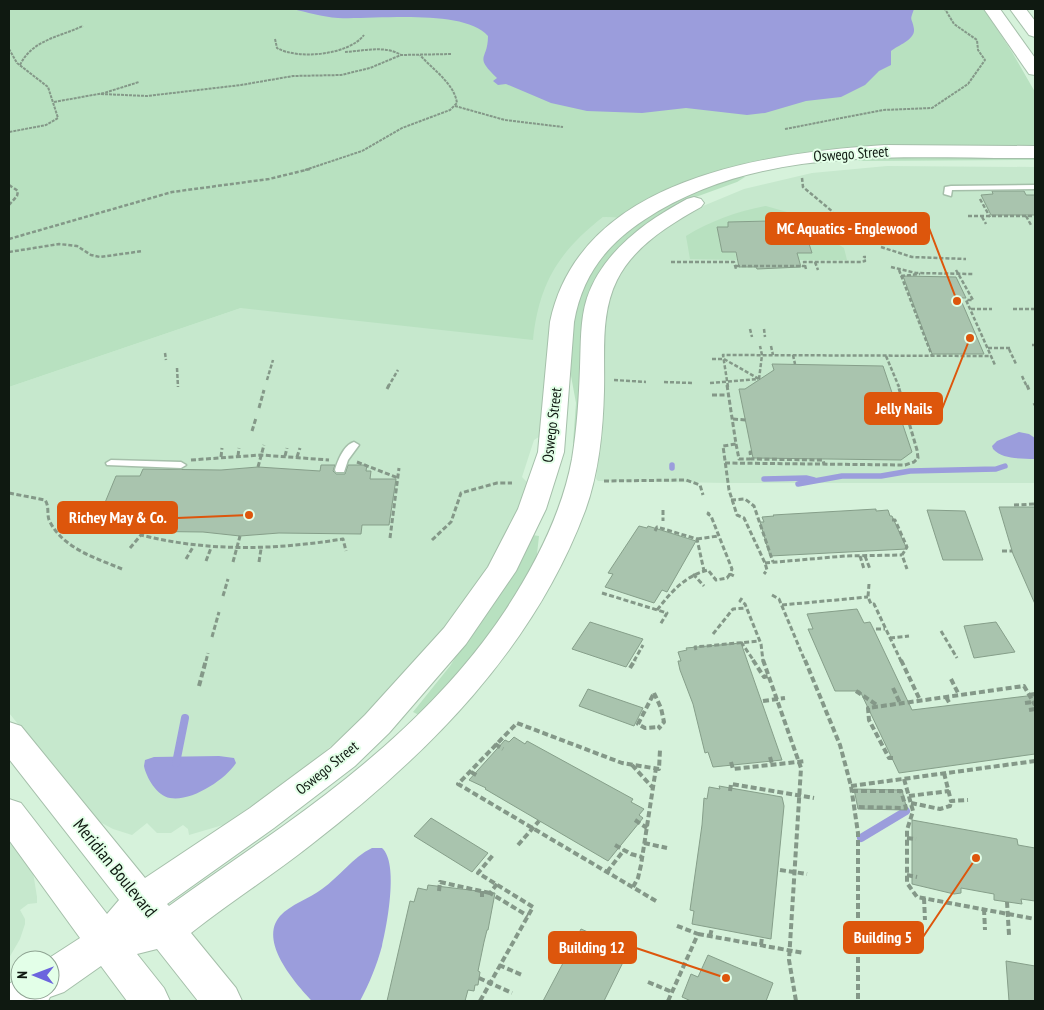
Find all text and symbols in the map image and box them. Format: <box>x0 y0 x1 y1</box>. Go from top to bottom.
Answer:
street label: Oswego Street <box>813 141 889 166</box>
callout: MC Aquatics - Englewood <box>766 213 929 244</box>
text: MC Aquatics - Englewood <box>777 218 917 238</box>
street label: Oswego Street <box>537 386 566 463</box>
callout: Jelly Nails <box>865 393 942 424</box>
text: Jelly Nails <box>875 398 933 418</box>
callout: Richey May & Co. <box>58 502 177 533</box>
text: Richey May & Co. <box>69 507 167 527</box>
street label: Oswego Street <box>291 737 362 799</box>
street label: Meridian Boulevard <box>68 814 162 922</box>
callout: Building 5 <box>844 922 923 953</box>
text: Building 5 <box>854 927 912 947</box>
callout: Building 12 <box>549 932 636 963</box>
text: Building 12 <box>559 937 625 957</box>
north arrow <box>10 950 60 1000</box>
text: N <box>13 971 31 979</box>

